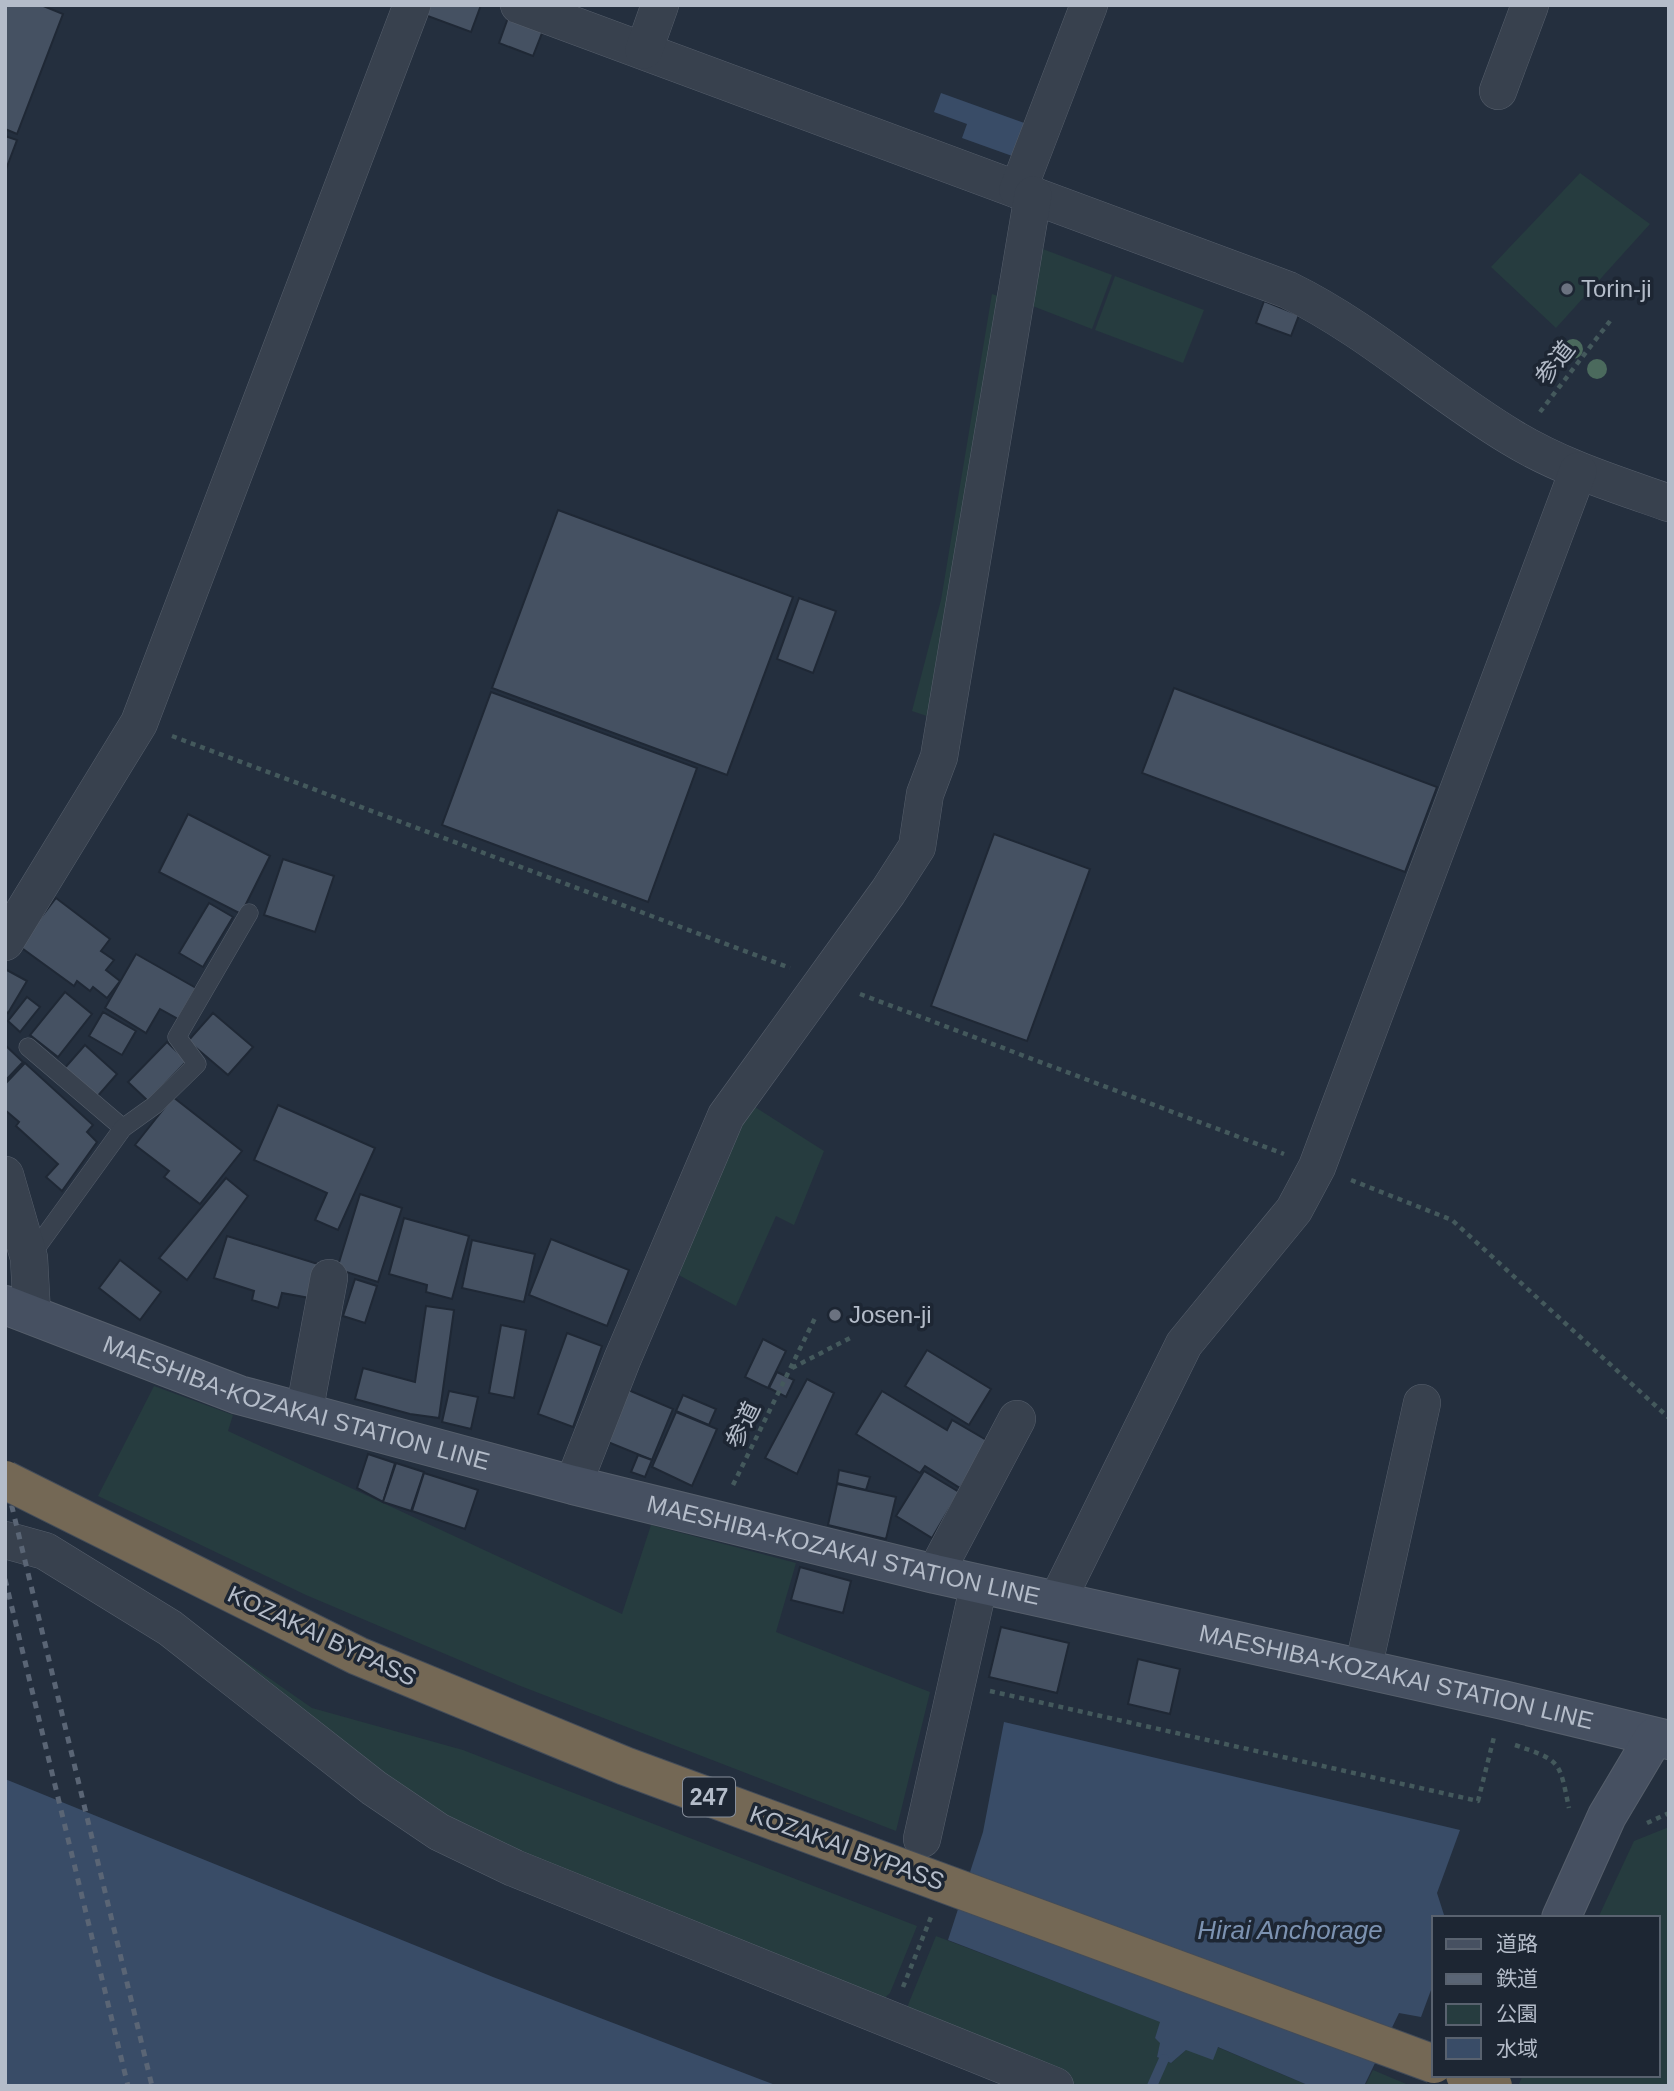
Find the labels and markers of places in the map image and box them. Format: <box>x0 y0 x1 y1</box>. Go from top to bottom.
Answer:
place label: Torin-ji <box>1581 275 1652 302</box>
marker: Torin-ji <box>1559 281 1575 297</box>
place label: Josen-ji <box>849 1301 932 1328</box>
marker: Josen-ji <box>827 1307 843 1323</box>

